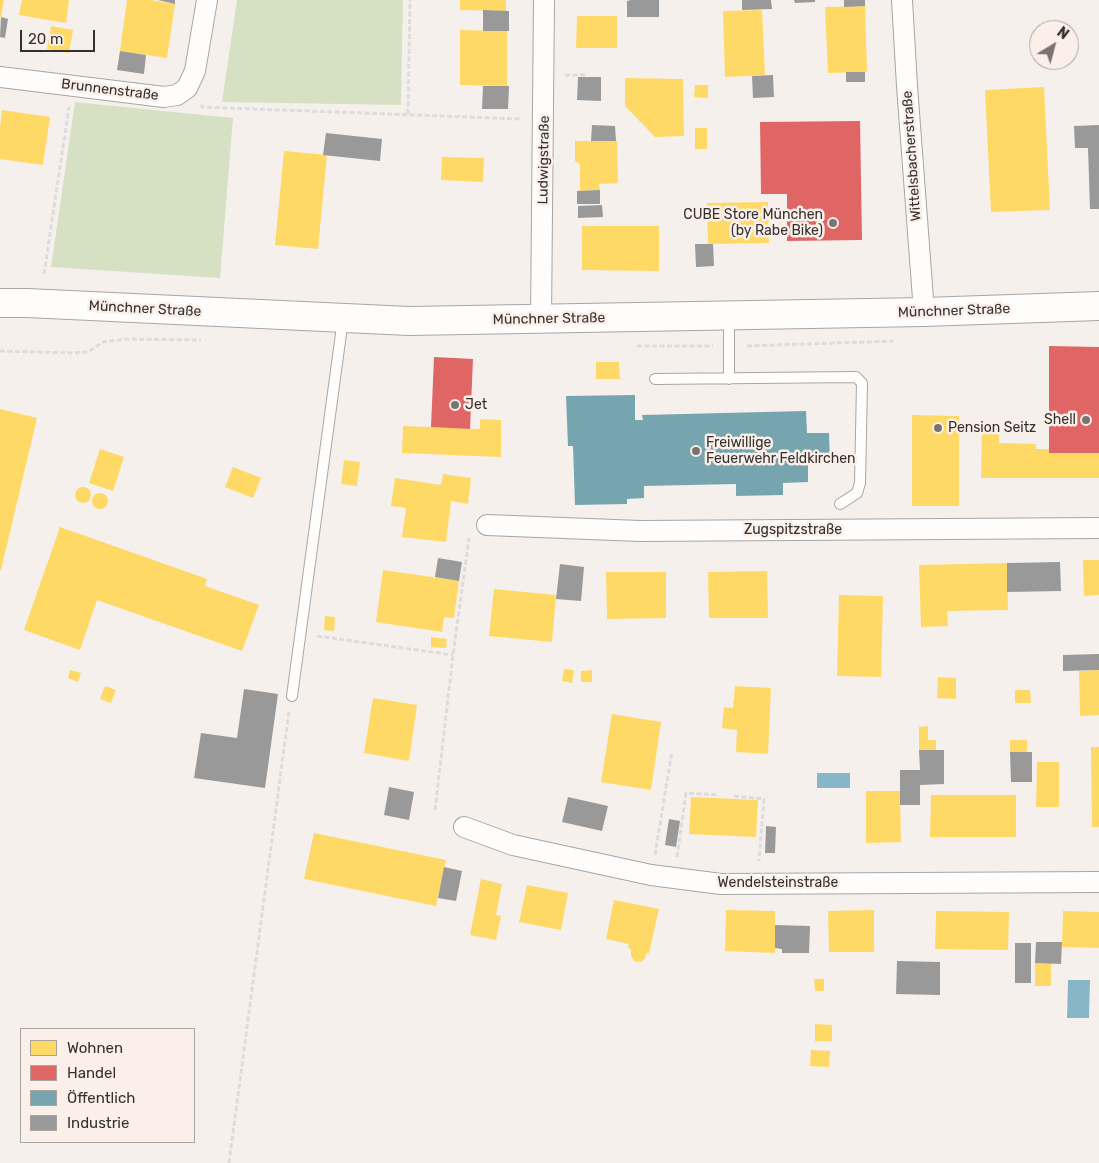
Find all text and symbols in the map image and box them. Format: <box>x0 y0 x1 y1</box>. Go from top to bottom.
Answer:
scale bar <box>22 20 98 52</box>
north arrow <box>1029 20 1079 70</box>
text: N <box>1054 24 1072 43</box>
text: 20 m <box>28 30 63 48</box>
street label: Brunnenstraße <box>60 76 160 104</box>
street label: Wittelsbacherstraße <box>899 90 925 222</box>
street label: Ludwigstraße <box>535 115 553 205</box>
place label: CUBE Store München (by Rabe Bike) <box>683 207 823 240</box>
marker: CUBE Store München (by Rabe Bike) <box>827 217 839 229</box>
street label: Münchner Straße <box>88 298 202 320</box>
street label: Münchner Straße <box>897 301 1011 321</box>
street label: Münchner Straße <box>493 310 605 328</box>
place label: Jet <box>465 397 487 413</box>
marker: Jet <box>449 399 461 411</box>
place label: Shell <box>1044 412 1076 428</box>
marker: Shell <box>1080 414 1092 426</box>
place label: Pension Seitz <box>948 420 1036 436</box>
marker: Pension Seitz <box>932 422 944 434</box>
place label: Freiwillige Feuerwehr Feldkirchen <box>706 435 856 468</box>
marker: Freiwillige Feuerwehr Feldkirchen <box>690 445 702 457</box>
street label: Zugspitzstraße <box>744 522 842 538</box>
street label: Wendelsteinstraße <box>718 875 838 891</box>
legend <box>20 1028 195 1143</box>
text: Wohnen <box>67 1039 123 1057</box>
text: Handel <box>67 1064 116 1082</box>
text: Öffentlich <box>67 1089 135 1107</box>
text: Industrie <box>67 1114 129 1132</box>

